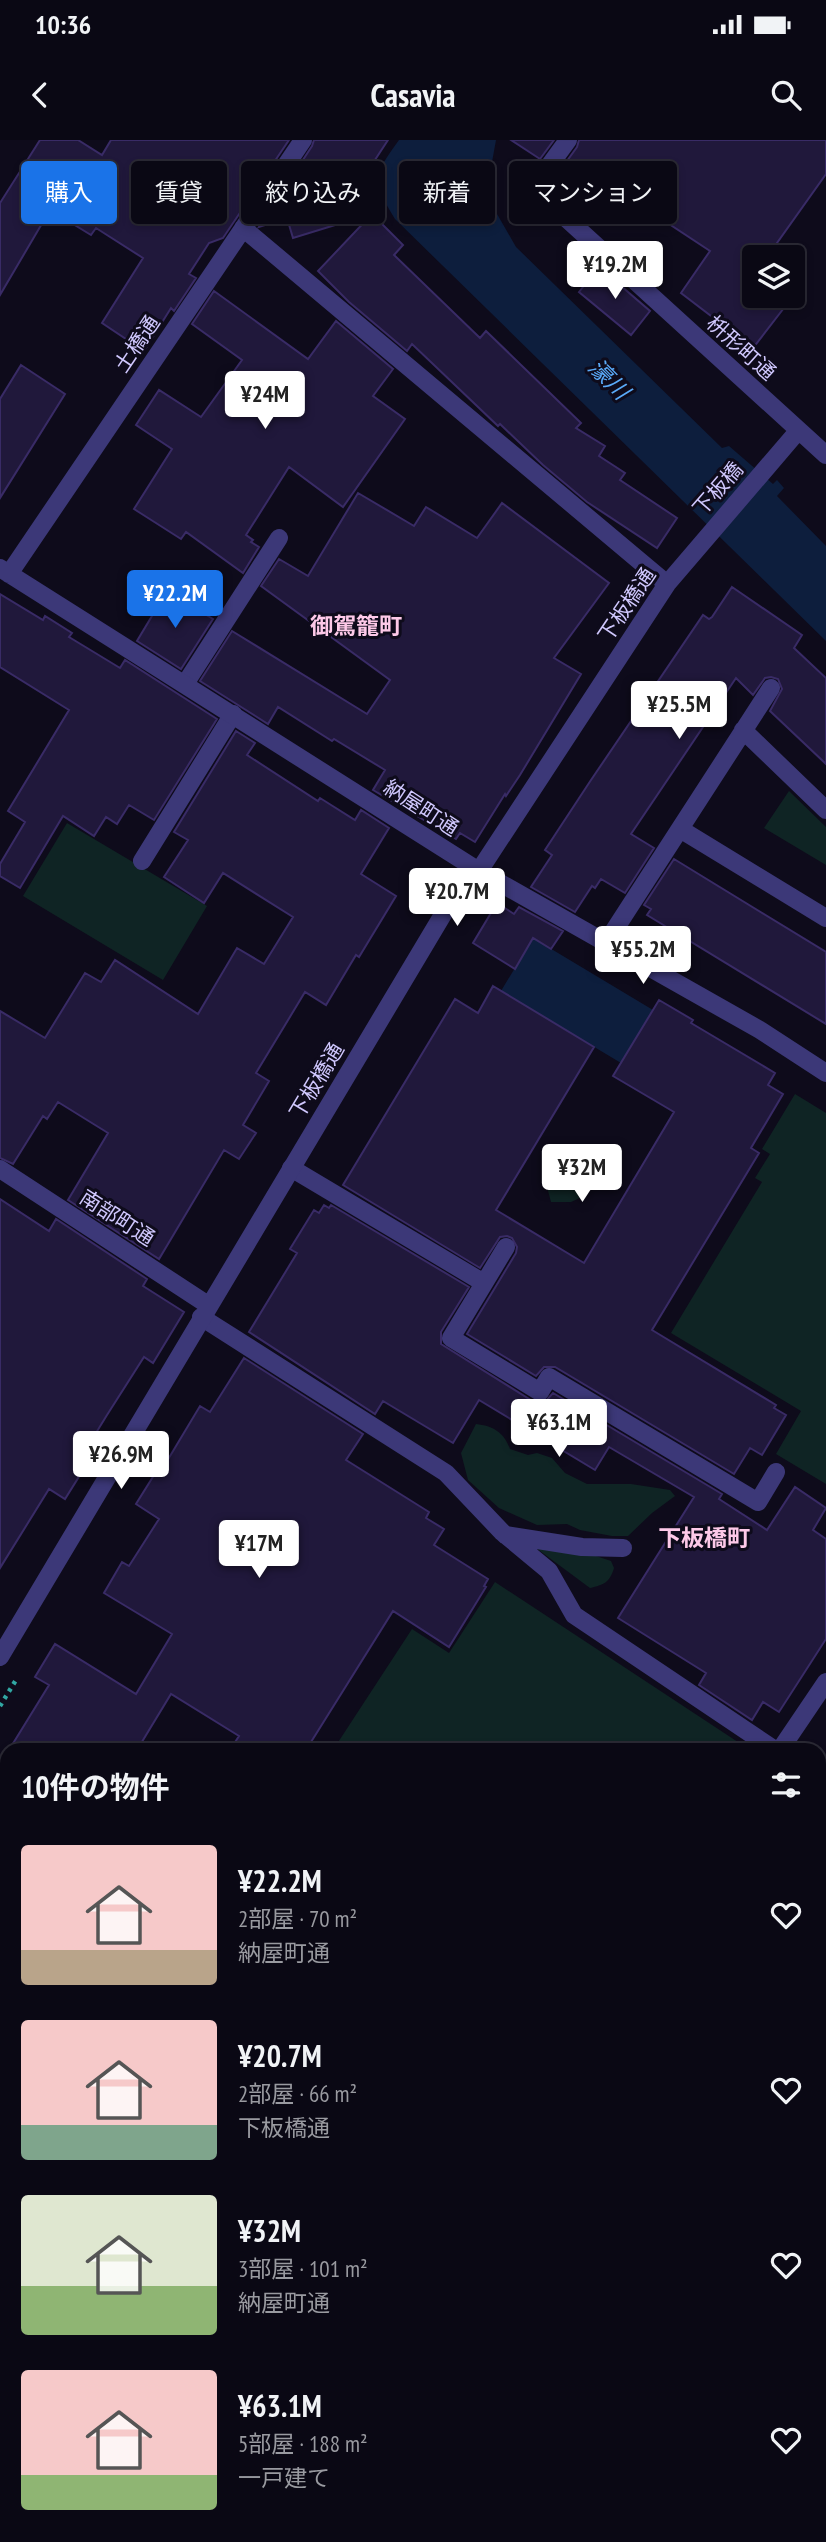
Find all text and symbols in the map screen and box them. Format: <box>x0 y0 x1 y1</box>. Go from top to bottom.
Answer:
text: 10:36 <box>35 8 91 41</box>
text: Casavia <box>370 74 456 116</box>
icon: back <box>21 76 59 114</box>
icon: search <box>767 76 805 114</box>
chip: 購入 <box>21 161 117 224</box>
chip: 賃貸 <box>131 161 227 224</box>
chip: 絞り込み <box>241 161 385 224</box>
chip: 新着 <box>399 161 495 224</box>
chip: マンション <box>509 161 677 224</box>
pin: ¥19.2M <box>558 242 672 301</box>
map controls <box>742 245 805 308</box>
button: layers <box>742 245 805 308</box>
text: ¥19.2M <box>583 249 647 278</box>
street label: 枡形町通 <box>701 309 782 386</box>
street label: 土橋通 <box>108 310 165 377</box>
water label: 濠川 <box>583 352 638 407</box>
pin: ¥24M <box>224 372 306 431</box>
text: ¥24M <box>241 379 289 408</box>
street label: 下板橋 <box>687 456 748 521</box>
street label: 下板橋通 <box>592 562 661 647</box>
pin: ¥22.2M <box>118 570 232 630</box>
text: ¥22.2M <box>143 578 207 607</box>
district label: 御駕籠町 <box>310 611 402 640</box>
pin: ¥25.5M <box>622 682 736 741</box>
text: ¥25.5M <box>647 689 711 718</box>
street label: 納屋町通 <box>379 773 464 842</box>
pin: ¥20.7M <box>400 868 514 928</box>
text: ¥20.7M <box>425 876 489 905</box>
pin: ¥55.2M <box>586 926 700 986</box>
text: ¥55.2M <box>611 934 675 963</box>
street label: 下板橋通 <box>283 1038 350 1124</box>
pin: ¥32M <box>541 1144 623 1204</box>
text: ¥32M <box>558 1152 606 1181</box>
street label: 南部町通 <box>75 1183 160 1252</box>
pin: ¥63.1M <box>502 1400 616 1459</box>
text: ¥63.1M <box>527 1407 591 1436</box>
pin: ¥26.9M <box>64 1432 178 1491</box>
text: ¥26.9M <box>89 1439 153 1468</box>
pin: ¥17M <box>218 1520 300 1580</box>
district label: 下板橋町 <box>658 1523 750 1552</box>
text: ¥17M <box>235 1528 283 1557</box>
icon: filters <box>767 1766 805 1804</box>
text: 10件の物件 <box>21 1767 170 1806</box>
text: ¥22.2M <box>238 1861 322 1900</box>
icon: home <box>77 1873 161 1957</box>
icon: heart <box>767 1896 805 1934</box>
text: 2部屋 · 70 m² <box>238 1904 357 1933</box>
text: 納屋町通 <box>238 1938 330 1967</box>
text: ¥20.7M <box>238 2036 322 2075</box>
icon: home <box>77 2048 161 2132</box>
icon: heart <box>767 2071 805 2109</box>
text: 2部屋 · 66 m² <box>238 2079 357 2108</box>
text: 下板橋通 <box>238 2113 330 2142</box>
text: ¥32M <box>238 2211 301 2250</box>
icon: home <box>77 2223 161 2307</box>
icon: heart <box>767 2246 805 2284</box>
text: 3部屋 · 101 m² <box>238 2254 368 2283</box>
text: 納屋町通 <box>238 2288 330 2317</box>
text: ¥63.1M <box>238 2386 322 2425</box>
icon: home <box>77 2398 161 2482</box>
icon: heart <box>767 2421 805 2459</box>
text: 5部屋 · 188 m² <box>238 2429 368 2458</box>
text: 一戸建て <box>238 2463 330 2492</box>

